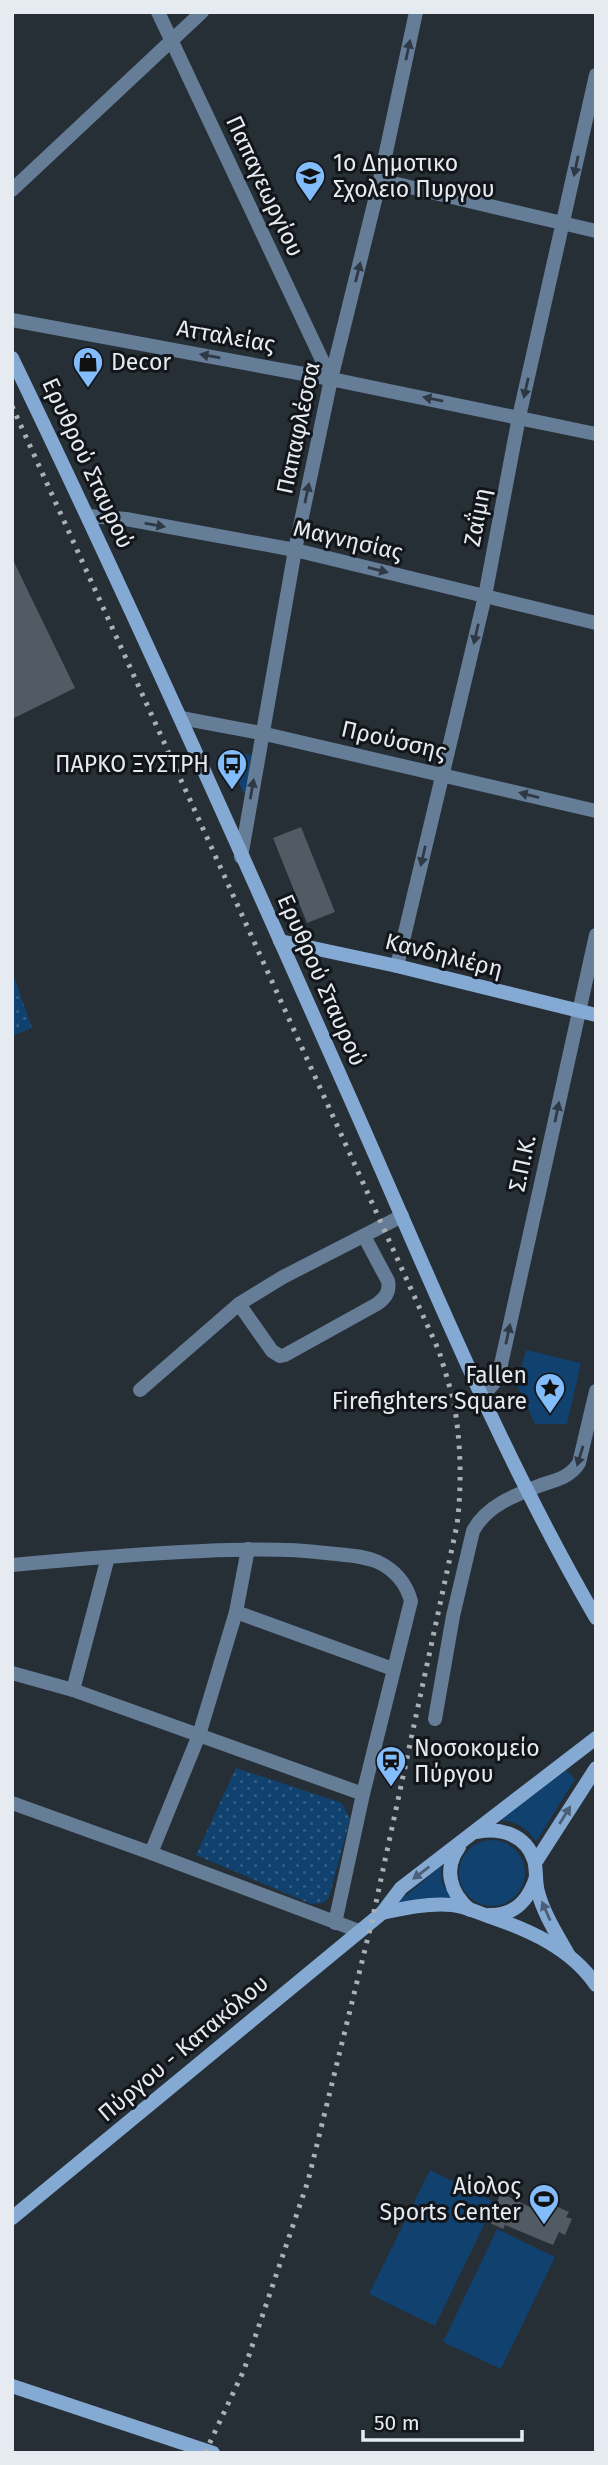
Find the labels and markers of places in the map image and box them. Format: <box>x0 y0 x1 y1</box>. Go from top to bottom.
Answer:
place label: 1ο Δημοτικο Σχολειο Πυργου <box>333 149 495 203</box>
school or university icon: 1ο Δημοτικο Σχολειο Πυργου <box>293 159 327 203</box>
shop icon: Decor <box>71 345 105 389</box>
place label: Decor <box>111 348 171 376</box>
bus stop icon: ΠΑΡΚΟ ΞΥΣΤΡΗ <box>215 747 249 791</box>
place label: ΠΑΡΚΟ ΞΥΣΤΡΗ <box>55 750 209 778</box>
place label: Fallen Firefighters Square <box>332 1361 527 1415</box>
place icon: Fallen Firefighters Square <box>533 1371 567 1415</box>
place label: Νοσοκομείο Πύργου <box>414 1734 540 1788</box>
station icon: Νοσοκομείο Πύργου <box>374 1744 408 1788</box>
place label: Αίολος Sports Center <box>380 2172 521 2226</box>
sports icon: Αίολος Sports Center <box>527 2182 561 2226</box>

